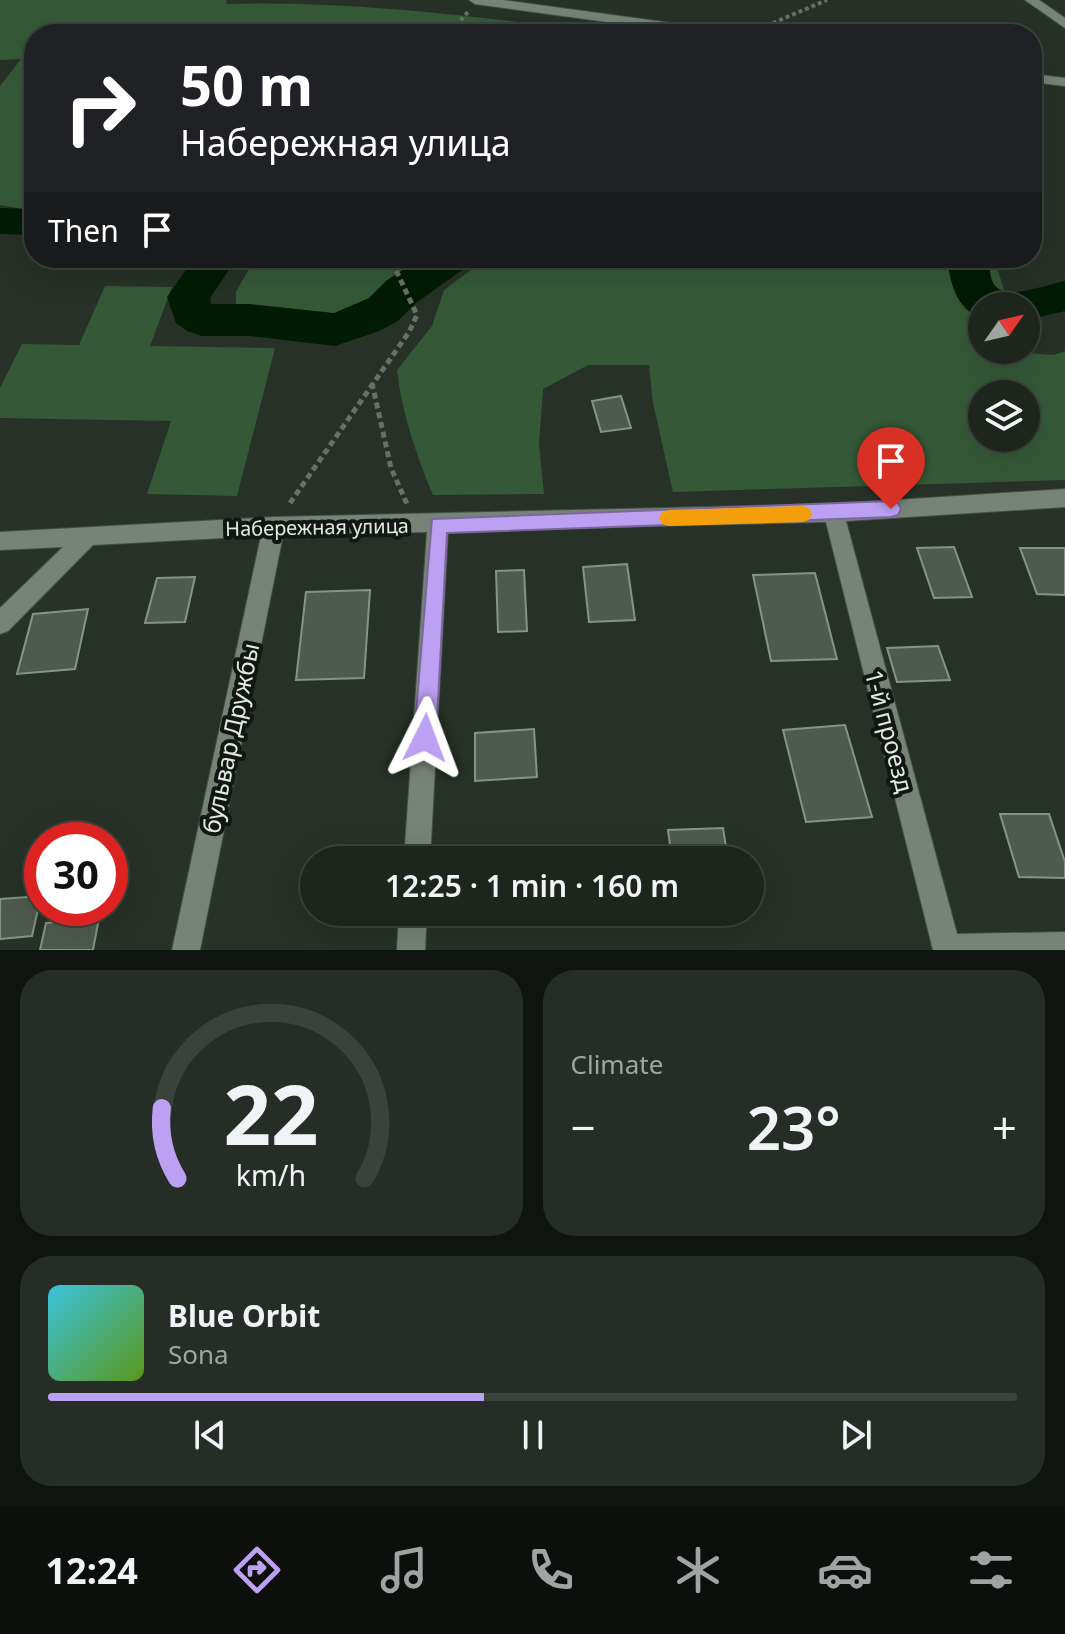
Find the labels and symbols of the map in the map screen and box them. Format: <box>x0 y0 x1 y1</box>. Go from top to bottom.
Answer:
north arrow <box>968 292 1040 364</box>
pin <box>857 427 925 509</box>
street label: Набережная улица <box>225 512 409 542</box>
street label: бульвар Дружбы <box>194 640 266 836</box>
street label: 1-й проезд <box>858 666 922 796</box>
position arrow <box>383 696 467 780</box>
speed limit sign: 30 <box>24 822 128 926</box>

